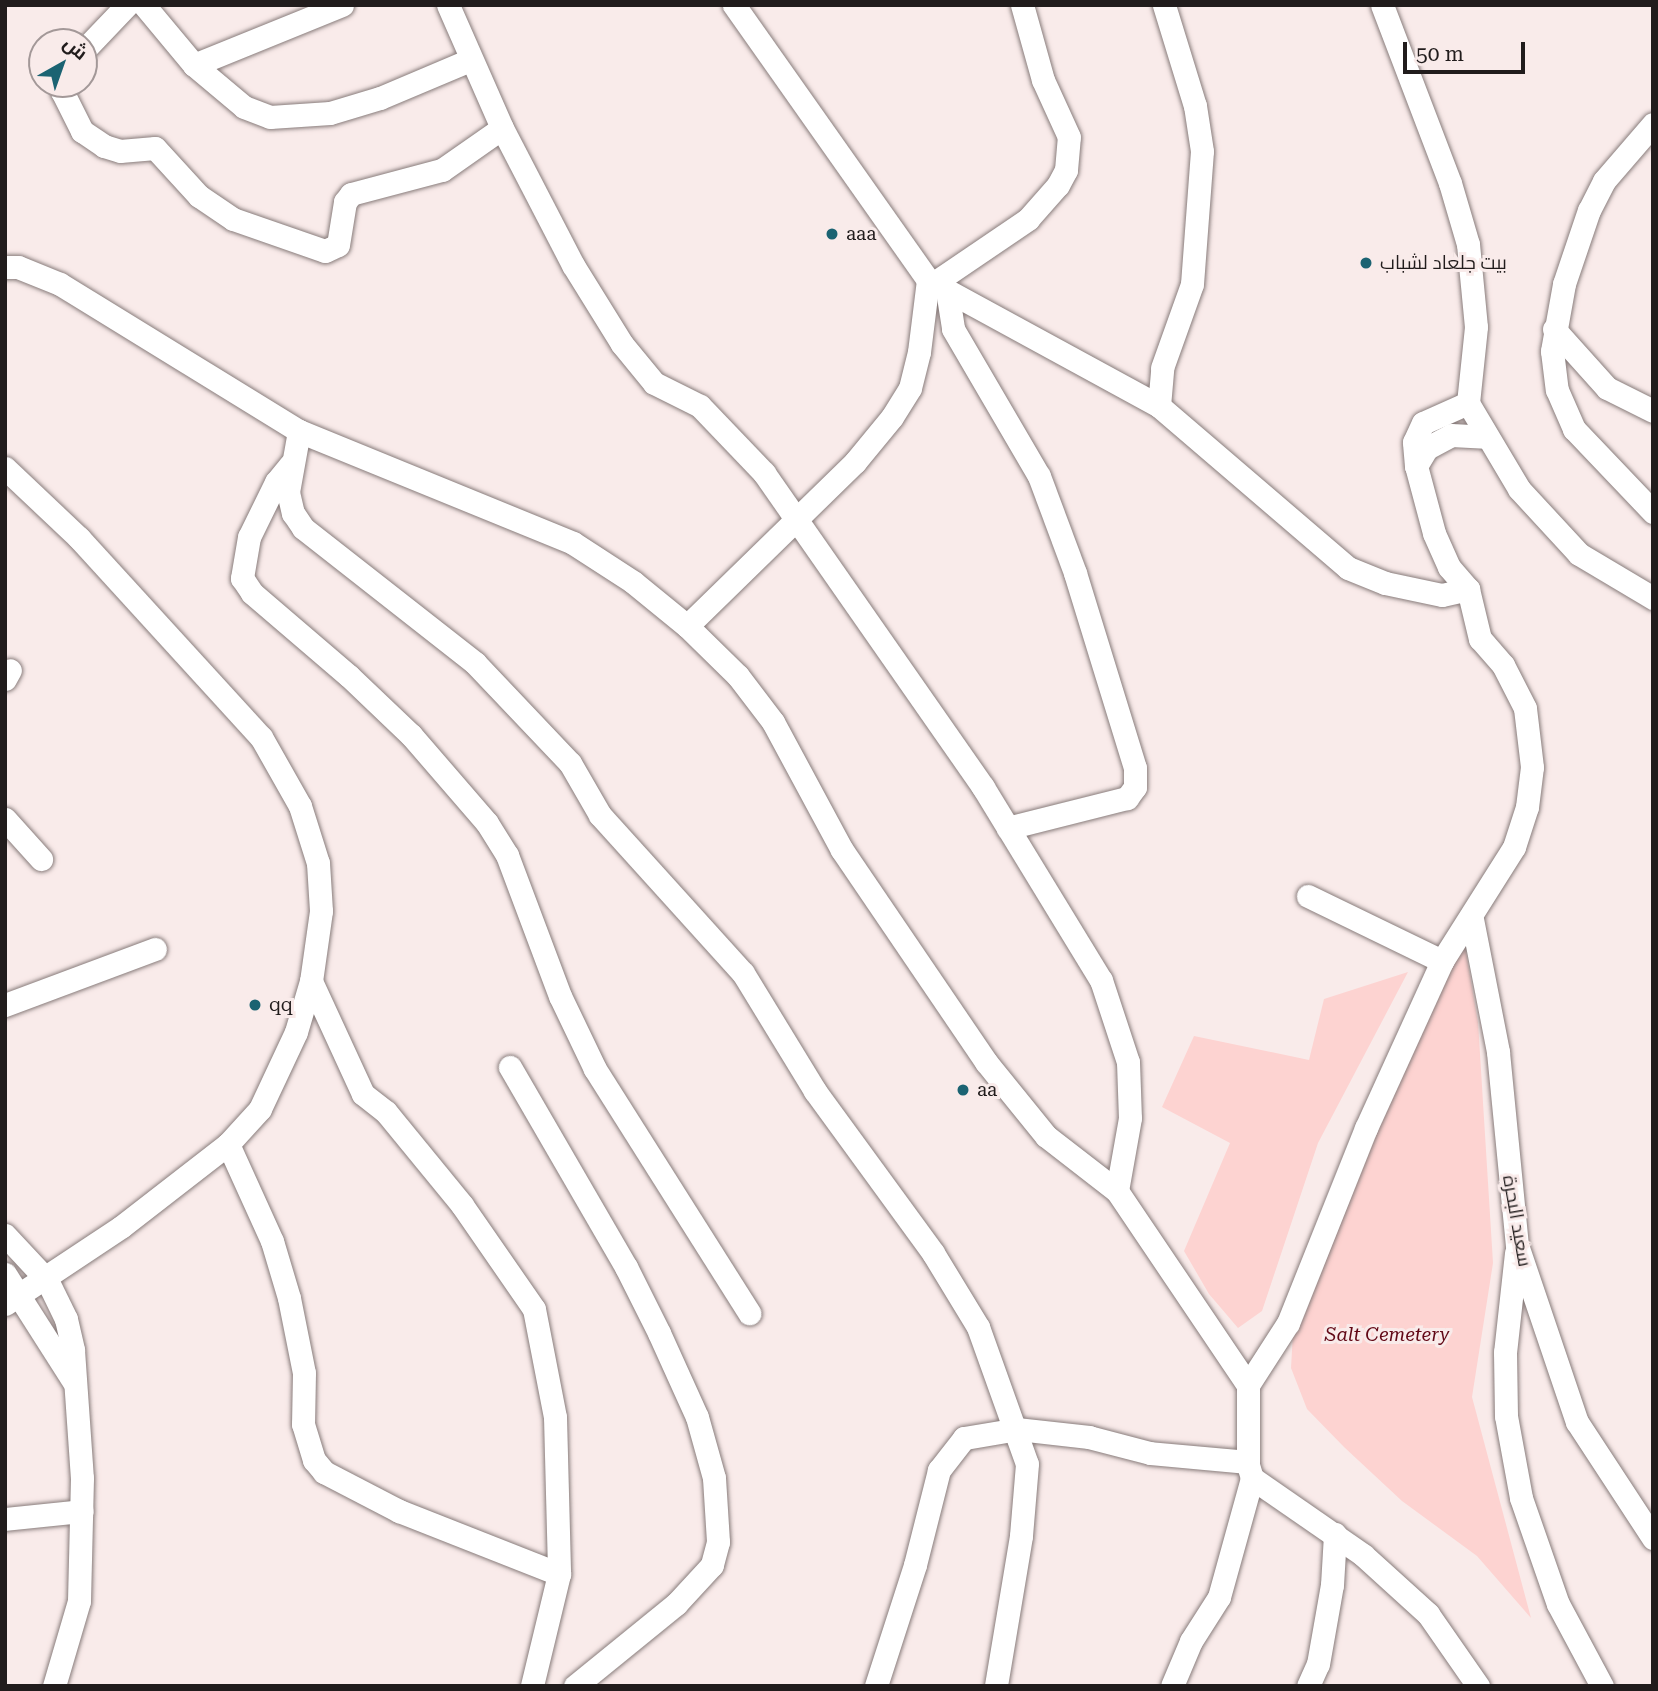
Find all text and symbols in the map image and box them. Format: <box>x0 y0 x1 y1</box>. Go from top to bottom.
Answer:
north arrow <box>28 28 98 98</box>
scale bar <box>1406 28 1528 72</box>
text: ش <box>59 31 92 65</box>
text: 50 m <box>1416 42 1464 66</box>
place label: aaa <box>846 223 877 245</box>
marker: aaa <box>824 226 840 242</box>
place label: بيت جلعاد لشباب <box>1380 252 1507 274</box>
marker: بيت جلعاد لشباب <box>1358 255 1374 271</box>
place label: qq <box>269 994 293 1016</box>
marker: qq <box>247 997 263 1013</box>
place label: aa <box>977 1079 997 1101</box>
marker: aa <box>955 1082 971 1098</box>
street label: سعيد البحرة <box>1498 1173 1536 1269</box>
park label: Salt Cemetery <box>1325 1324 1449 1346</box>

